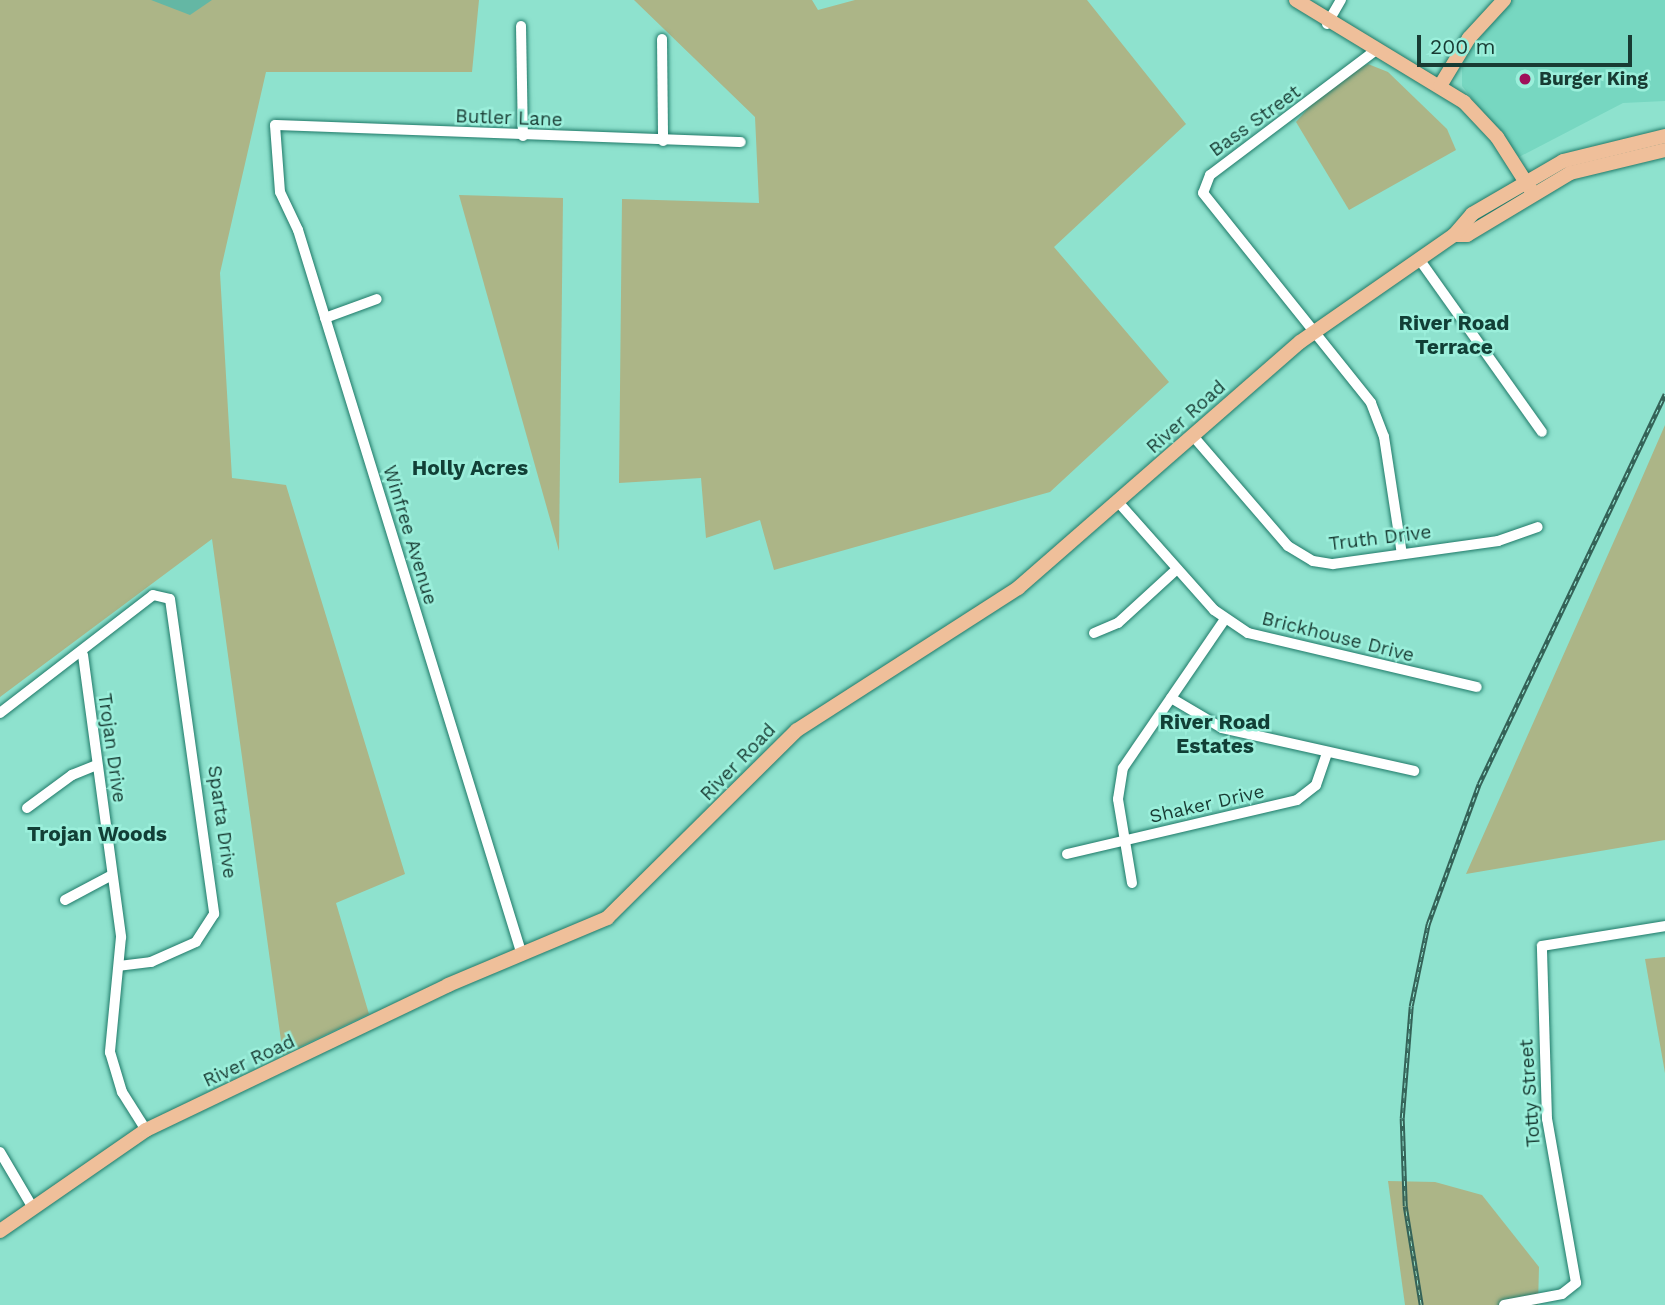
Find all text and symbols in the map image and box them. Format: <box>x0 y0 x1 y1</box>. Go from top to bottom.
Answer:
scale bar <box>1420 21 1635 65</box>
text: 200 m <box>1430 34 1496 59</box>
place label: Burger King <box>1539 68 1648 90</box>
marker: Burger King <box>1517 71 1533 87</box>
street label: Bass Street <box>1205 80 1305 162</box>
street label: Butler Lane <box>455 105 563 131</box>
district label: River Road Terrace <box>1398 310 1510 360</box>
street label: River Road <box>1142 375 1230 459</box>
district label: Holly Acres <box>411 455 529 481</box>
street label: Winfree Avenue <box>378 462 442 608</box>
street label: Truth Drive <box>1327 520 1433 556</box>
street label: Brickhouse Drive <box>1259 607 1417 667</box>
street label: Trojan Drive <box>93 692 131 804</box>
district label: River Road Estates <box>1159 709 1271 759</box>
street label: River Road <box>695 718 781 806</box>
street label: Sparta Drive <box>203 764 241 880</box>
street label: Shaker Drive <box>1147 780 1267 828</box>
district label: Trojan Woods <box>27 821 167 847</box>
street label: River Road <box>199 1030 299 1092</box>
street label: Totty Street <box>1515 1038 1545 1148</box>

